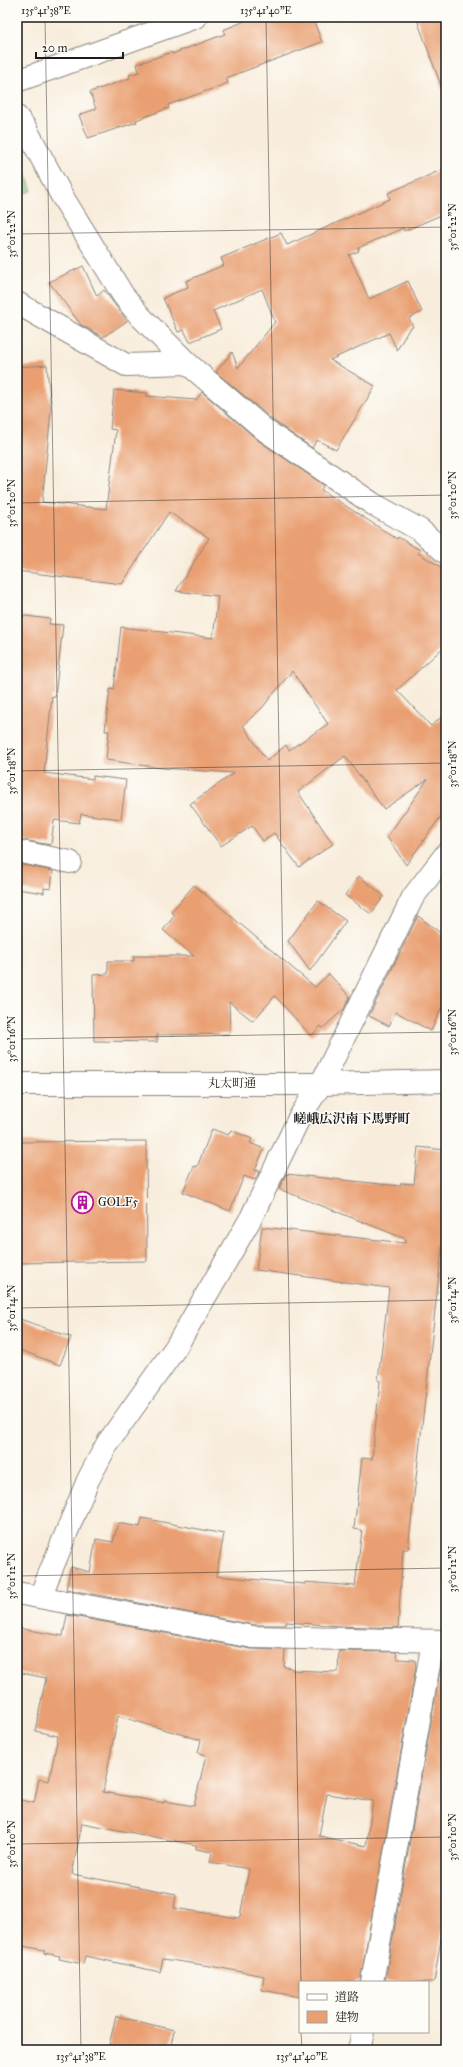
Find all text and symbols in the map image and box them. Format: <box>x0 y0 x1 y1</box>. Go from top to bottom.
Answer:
text: 135°41'38"E <box>21 5 71 17</box>
text: 135°41'40"E <box>240 5 292 17</box>
scale bar <box>36 34 123 60</box>
text: 20 m <box>42 41 68 55</box>
text: 35°01'22"N <box>447 203 459 251</box>
text: 35°01'22"N <box>6 210 18 258</box>
text: 35°01'20"N <box>447 470 459 519</box>
text: 35°01'20"N <box>6 478 18 527</box>
text: 35°01'18"N <box>447 740 459 787</box>
text: 35°01'18"N <box>6 747 18 794</box>
text: 35°01'16"N <box>447 1008 459 1055</box>
text: 35°01'16"N <box>6 1015 18 1062</box>
street label: 丸太町通 <box>208 1076 256 1090</box>
district label: 嵯峨広沢南下馬野町 <box>293 1111 411 1127</box>
building icon: GOLF5 <box>69 1189 95 1215</box>
place label: GOLF5 <box>98 1195 139 1209</box>
text: 35°01'14"N <box>447 1276 459 1324</box>
text: 35°01'14"N <box>6 1284 18 1332</box>
text: 35°01'12"N <box>447 1545 459 1592</box>
text: 35°01'12"N <box>6 1552 18 1599</box>
text: 35°01'10"N <box>447 1813 459 1861</box>
text: 35°01'10"N <box>6 1820 18 1868</box>
legend <box>299 1981 429 2033</box>
text: 道路 <box>335 1990 359 2004</box>
text: 建物 <box>335 2010 359 2024</box>
text: 135°41'38"E <box>56 2051 106 2063</box>
text: 135°41'40"E <box>276 2051 328 2063</box>

